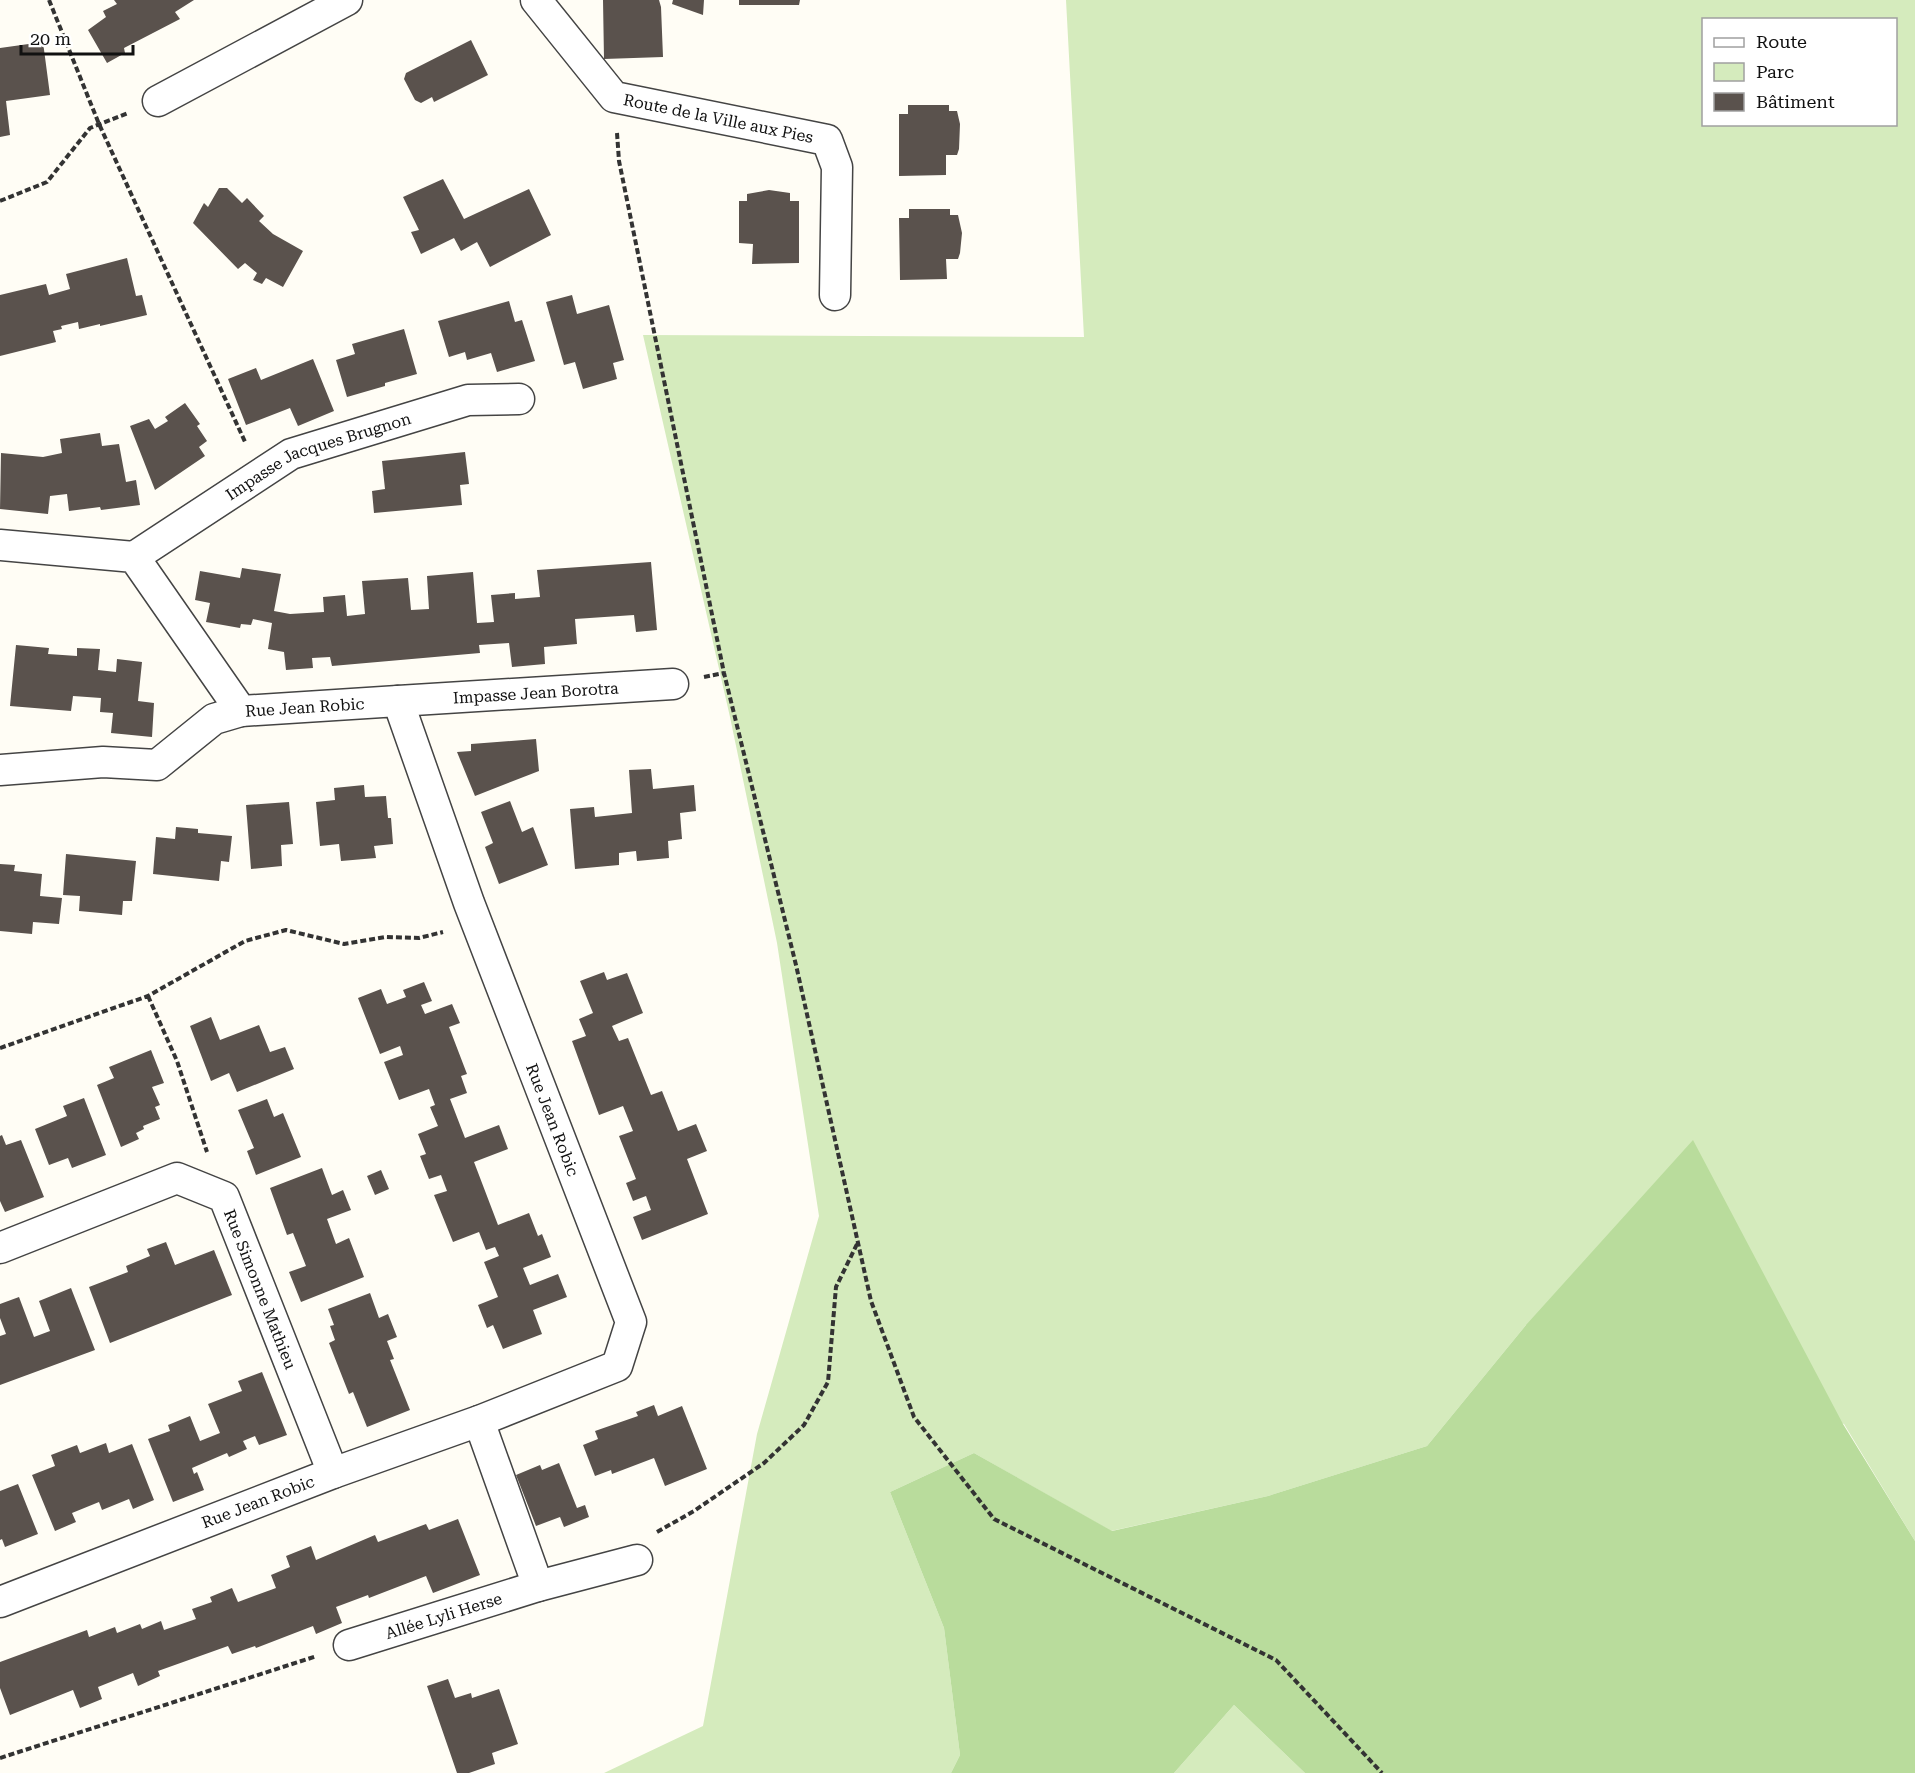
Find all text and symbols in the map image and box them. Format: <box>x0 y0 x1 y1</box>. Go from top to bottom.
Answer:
scale bar <box>21 18 134 56</box>
legend <box>1702 18 1897 126</box>
text: 20 m <box>30 28 71 49</box>
text: Route <box>1756 31 1807 52</box>
text: Parc <box>1756 61 1794 82</box>
street label: Route de la Ville aux Pies <box>622 90 815 147</box>
text: Bâtiment <box>1756 91 1835 112</box>
street label: Impasse Jacques Brugnon <box>222 408 413 504</box>
street label: Impasse Jean Borotra <box>452 678 620 707</box>
street label: Rue Jean Robic <box>245 694 365 720</box>
street label: Rue Jean Robic <box>522 1061 583 1179</box>
street label: Rue Simonne Mathieu <box>220 1206 301 1372</box>
street label: Rue Jean Robic <box>199 1472 317 1532</box>
street label: Allée Lyli Herse <box>383 1588 504 1643</box>

